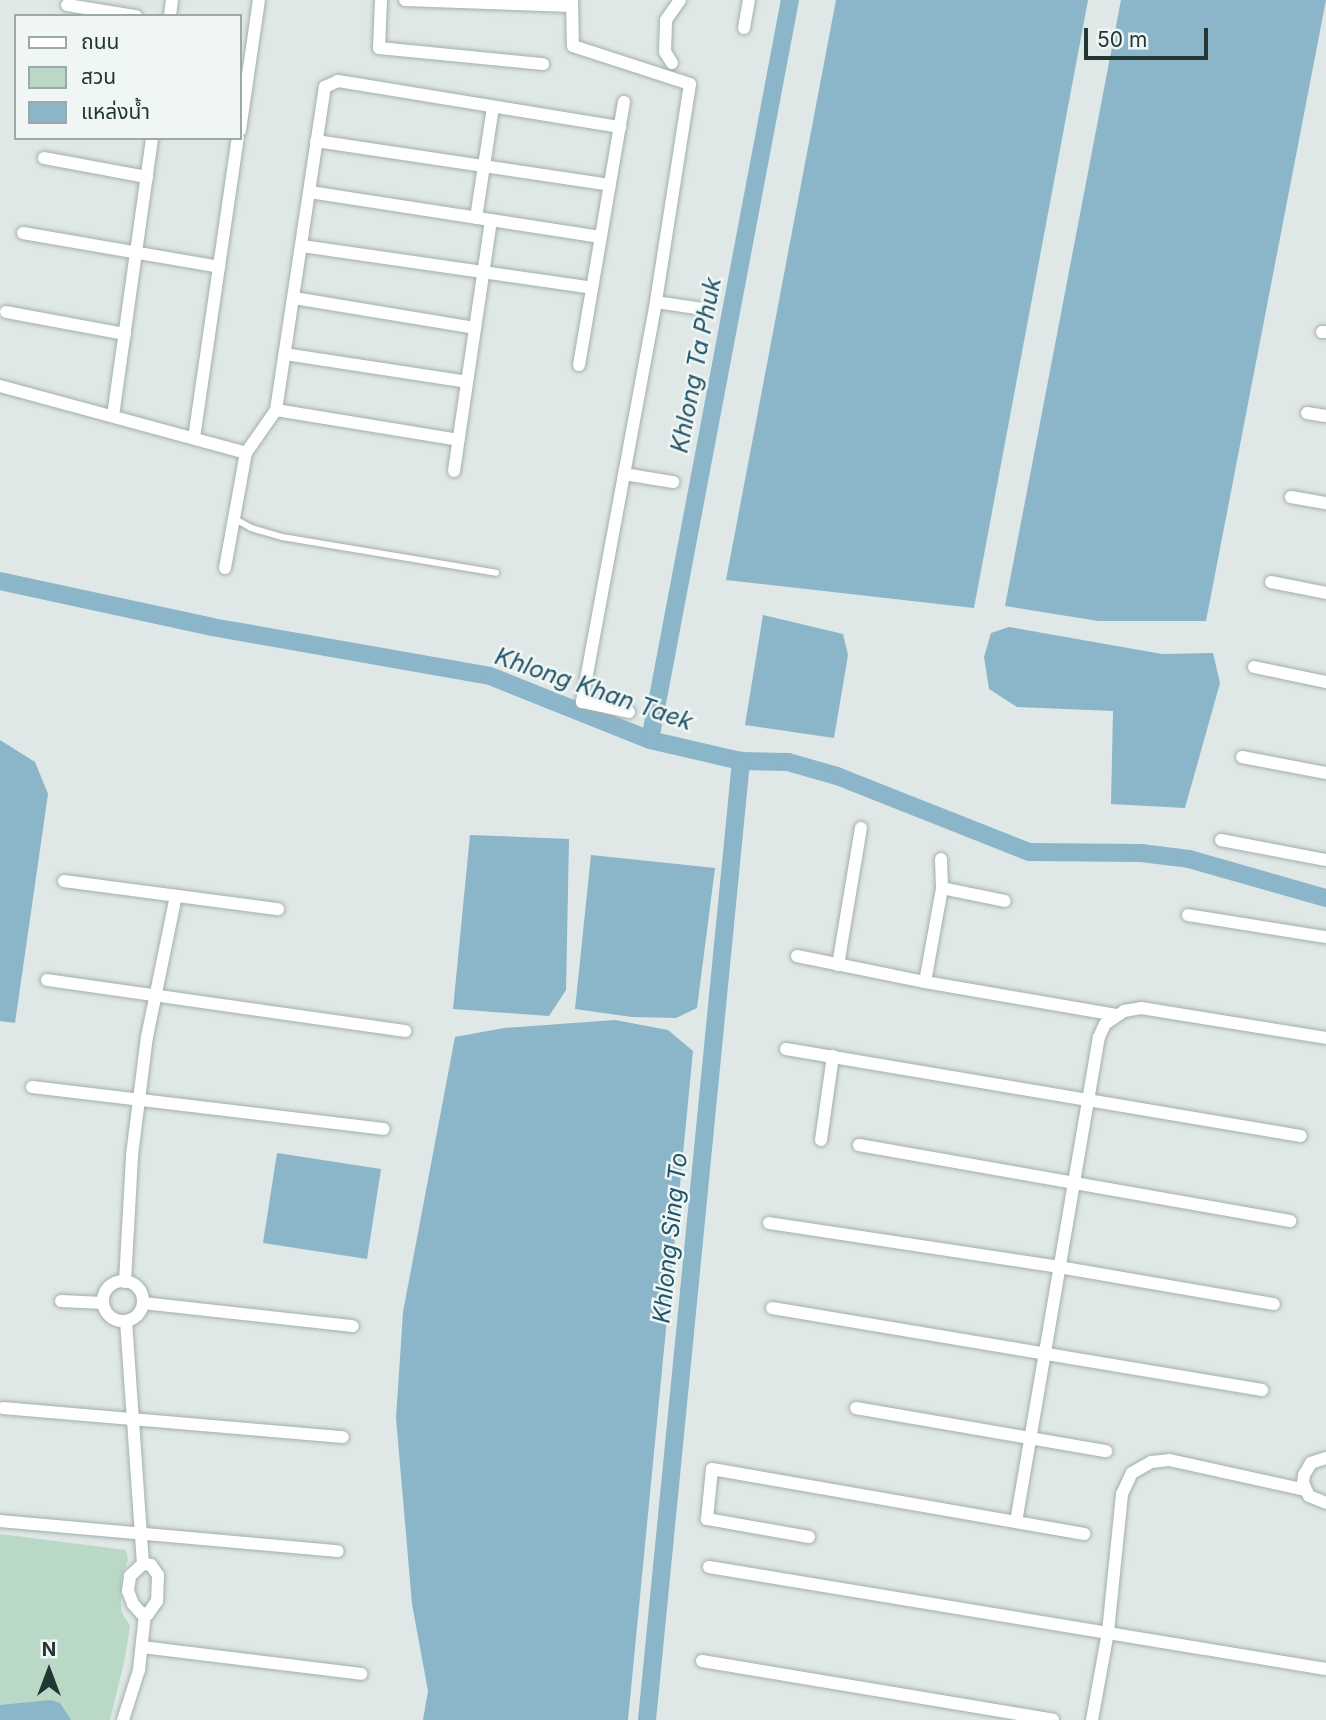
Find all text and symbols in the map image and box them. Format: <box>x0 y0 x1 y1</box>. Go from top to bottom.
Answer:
legend <box>14 14 242 140</box>
scale bar <box>1088 14 1212 58</box>
text: 50 m <box>1097 27 1147 52</box>
text: ถนน <box>81 29 119 54</box>
text: สวน <box>81 64 116 89</box>
text: แหล่งน้ำ <box>81 99 150 124</box>
water label: Khlong Ta Phuk <box>665 275 727 455</box>
water label: Khlong Khan Taek <box>491 642 697 736</box>
water label: Khlong Sing To <box>647 1151 693 1325</box>
north arrow <box>14 1636 84 1706</box>
text: N <box>42 1638 56 1661</box>

